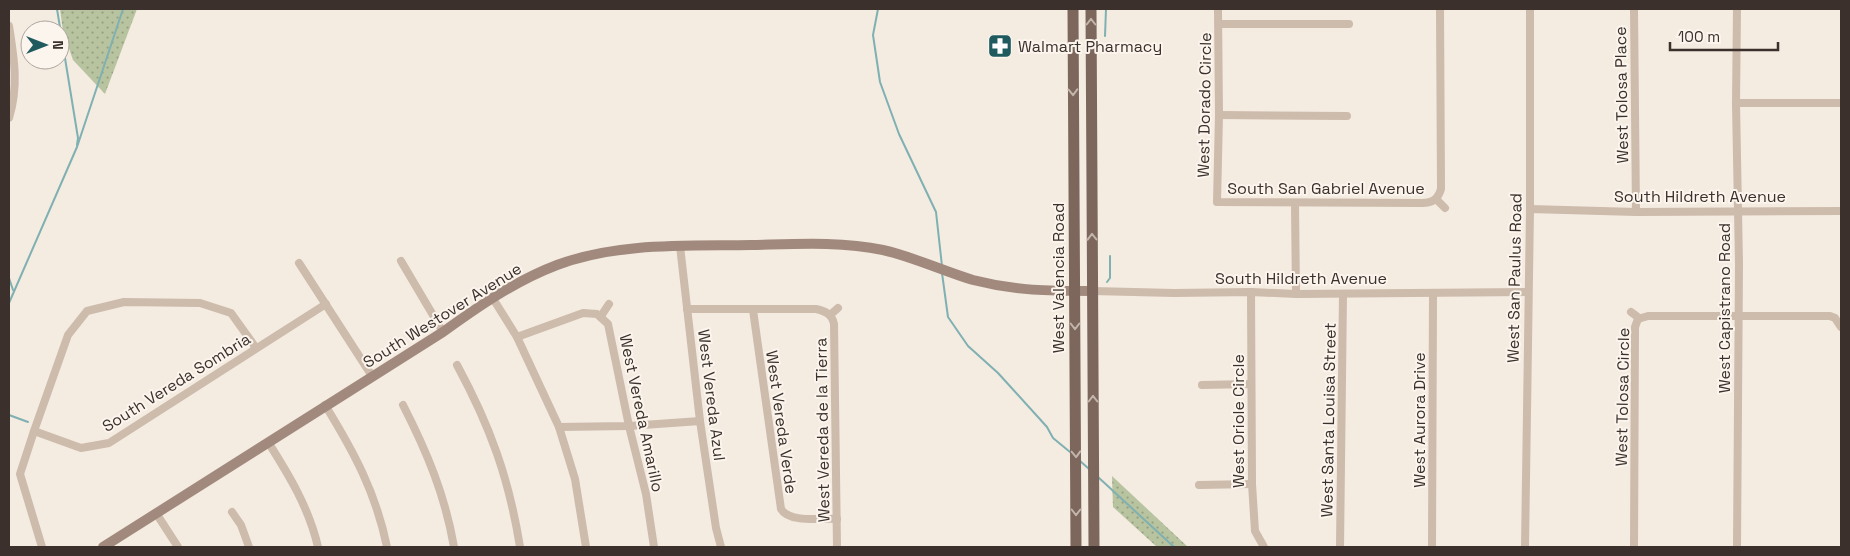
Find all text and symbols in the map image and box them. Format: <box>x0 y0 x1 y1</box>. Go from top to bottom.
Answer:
one-way arrow <box>1086 17 1096 25</box>
north arrow <box>20 20 70 70</box>
scale bar <box>1670 20 1778 52</box>
street label: West Tolosa Place <box>1610 26 1633 164</box>
text: 100 m <box>1678 27 1720 46</box>
street label: West Dorado Circle <box>1193 32 1216 178</box>
pharmacy icon: Walmart Pharmacy <box>987 33 1013 59</box>
place label: Walmart Pharmacy <box>1018 36 1162 57</box>
text: N <box>49 40 67 50</box>
one-way arrow <box>1068 89 1078 97</box>
street label: South San Gabriel Avenue <box>1227 178 1425 199</box>
street label: South Hildreth Avenue <box>1614 186 1786 207</box>
street label: West San Paulus Road <box>1503 193 1526 363</box>
street label: West Valencia Road <box>1048 203 1069 353</box>
street label: West Capistrano Road <box>1714 223 1735 393</box>
one-way arrow <box>1087 232 1098 240</box>
street label: South Westover Avenue <box>359 258 525 373</box>
street label: South Hildreth Avenue <box>1215 268 1387 289</box>
street label: West Santa Louisa Street <box>1316 322 1341 518</box>
one-way arrow <box>1070 323 1080 331</box>
street label: South Vereda Sombria <box>98 328 254 437</box>
street label: West Vereda Azul <box>693 328 730 462</box>
street label: West Tolosa Circle <box>1611 328 1634 467</box>
street label: West Vereda Amarillo <box>615 332 669 494</box>
street label: West Vereda de la Tierra <box>810 337 835 523</box>
street label: West Vereda Verde <box>761 349 802 495</box>
street label: West Aurora Drive <box>1409 352 1430 488</box>
street label: West Oriole Circle <box>1228 354 1249 488</box>
one-way arrow <box>1088 395 1098 402</box>
one-way arrow <box>1070 451 1081 459</box>
one-way arrow <box>1071 508 1081 516</box>

